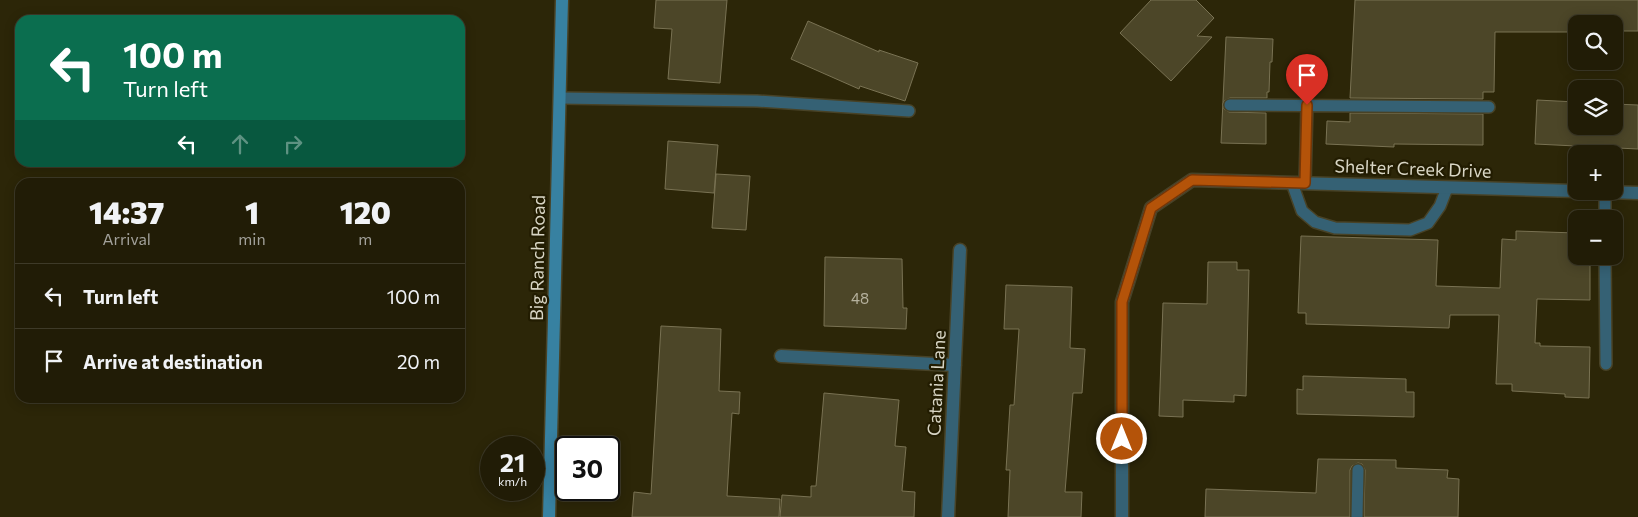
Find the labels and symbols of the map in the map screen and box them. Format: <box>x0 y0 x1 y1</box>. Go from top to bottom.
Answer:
pin <box>1286 54 1328 105</box>
street label: Shelter Creek Drive <box>1334 154 1492 182</box>
street label: Big Ranch Road <box>525 195 549 321</box>
house number: 48 <box>851 289 869 307</box>
street label: Catania Lane <box>922 330 950 436</box>
position arrow <box>1095 412 1147 464</box>
speed limit sign: 30 <box>555 436 620 501</box>

